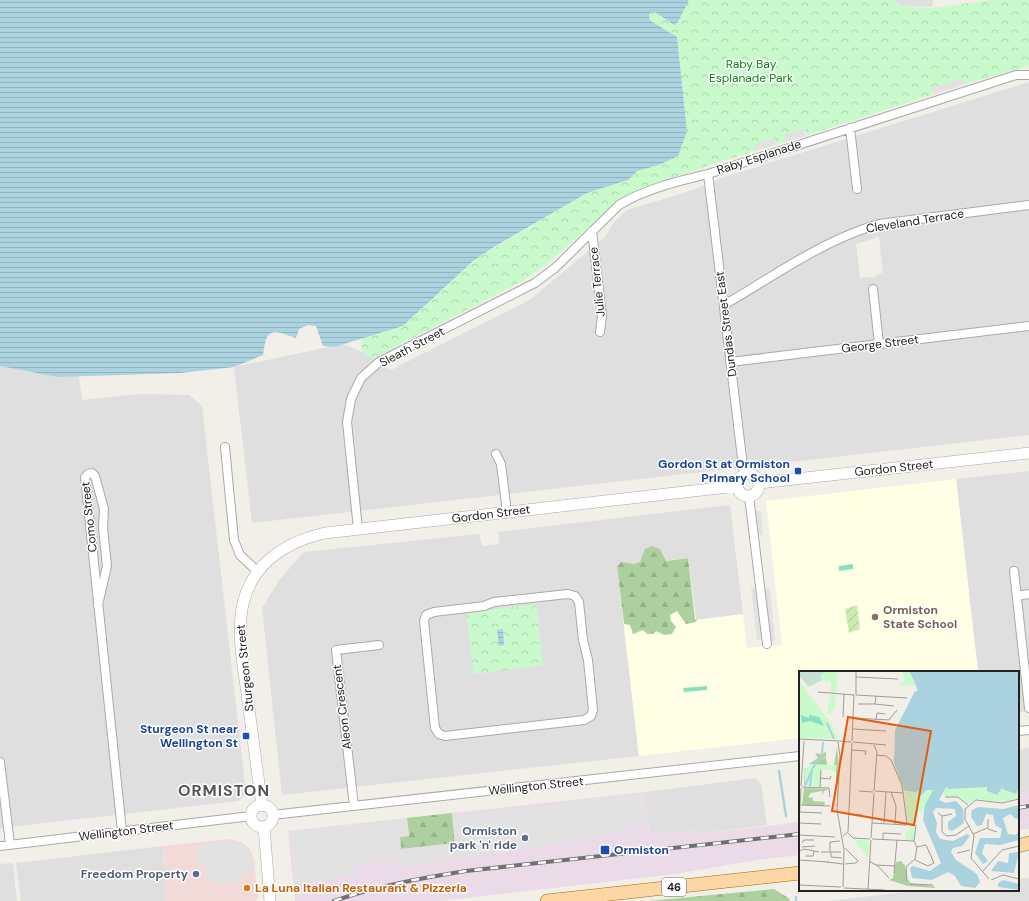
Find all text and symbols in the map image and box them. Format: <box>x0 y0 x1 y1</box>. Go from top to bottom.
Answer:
park label: Raby Bay Esplanade Park <box>709 56 793 86</box>
street label: Raby Esplanade <box>715 136 803 178</box>
street label: Cleveland Terrace <box>865 205 965 237</box>
street label: Julie Terrace <box>585 246 609 318</box>
street label: Dundas Street East <box>712 270 740 378</box>
street label: Sleath Street <box>377 323 448 371</box>
street label: George Street <box>840 331 920 357</box>
place label: Gordon St at Ormiston Primary School <box>658 456 790 486</box>
street label: Gordon Street <box>854 456 934 480</box>
marker: Gordon St at Ormiston Primary School <box>793 466 803 476</box>
street label: Como Street <box>77 481 101 553</box>
street label: Gordon Street <box>451 501 532 527</box>
place label: Ormiston State School <box>883 602 957 632</box>
marker: Ormiston State School <box>870 612 880 622</box>
street label: Sturgeon Street <box>232 623 258 712</box>
street label: Aleon Crescent <box>329 663 355 750</box>
inset map <box>799 671 1019 891</box>
place label: Sturgeon St near Wellington St <box>140 721 238 751</box>
marker: Sturgeon St near Wellington St <box>241 731 251 741</box>
street label: Wellington Street <box>488 773 585 799</box>
district label: ORMISTON <box>178 780 270 801</box>
street label: Wellington Street <box>78 817 175 845</box>
place label: Ormiston park 'n' ride <box>450 823 517 853</box>
marker: Ormiston park 'n' ride <box>520 833 530 843</box>
place label: Ormiston <box>614 842 669 858</box>
marker: Ormiston <box>599 844 611 856</box>
place label: Freedom Property <box>81 866 189 882</box>
marker: Freedom Property <box>191 869 201 879</box>
road number: 46 <box>662 878 686 896</box>
place label: La Luna Italian Restaurant & Pizzeria <box>255 880 467 896</box>
marker: La Luna Italian Restaurant & Pizzeria <box>242 883 252 893</box>

